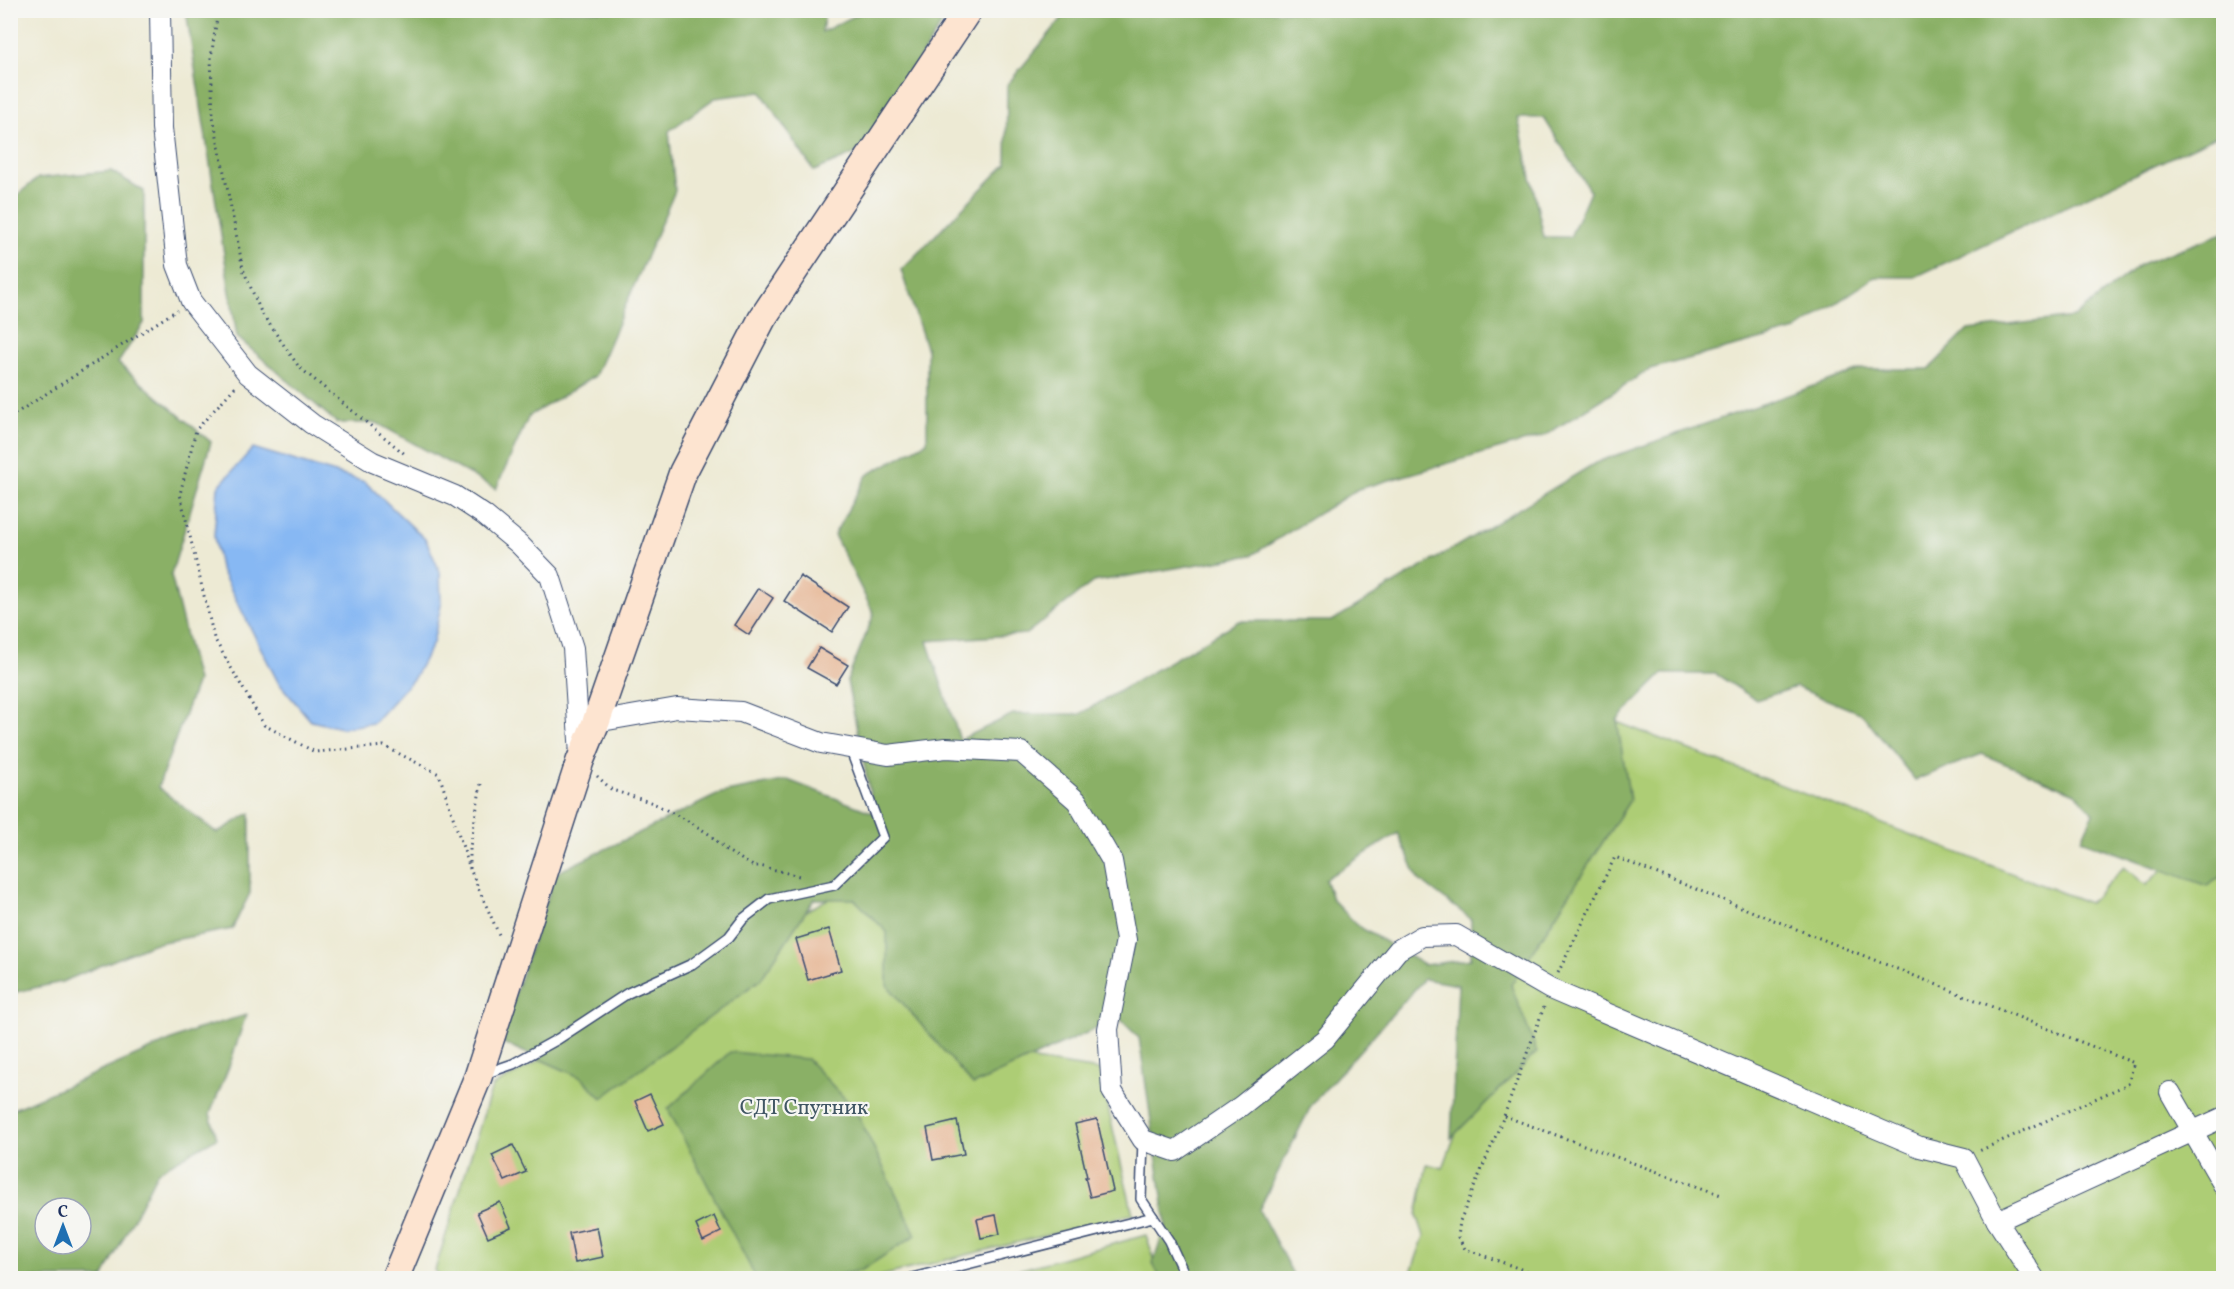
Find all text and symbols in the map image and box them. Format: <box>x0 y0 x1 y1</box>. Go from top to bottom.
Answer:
park label: СДТ Спутник <box>740 1094 868 1123</box>
north arrow <box>33 1196 93 1256</box>
text: С <box>58 1202 68 1224</box>

